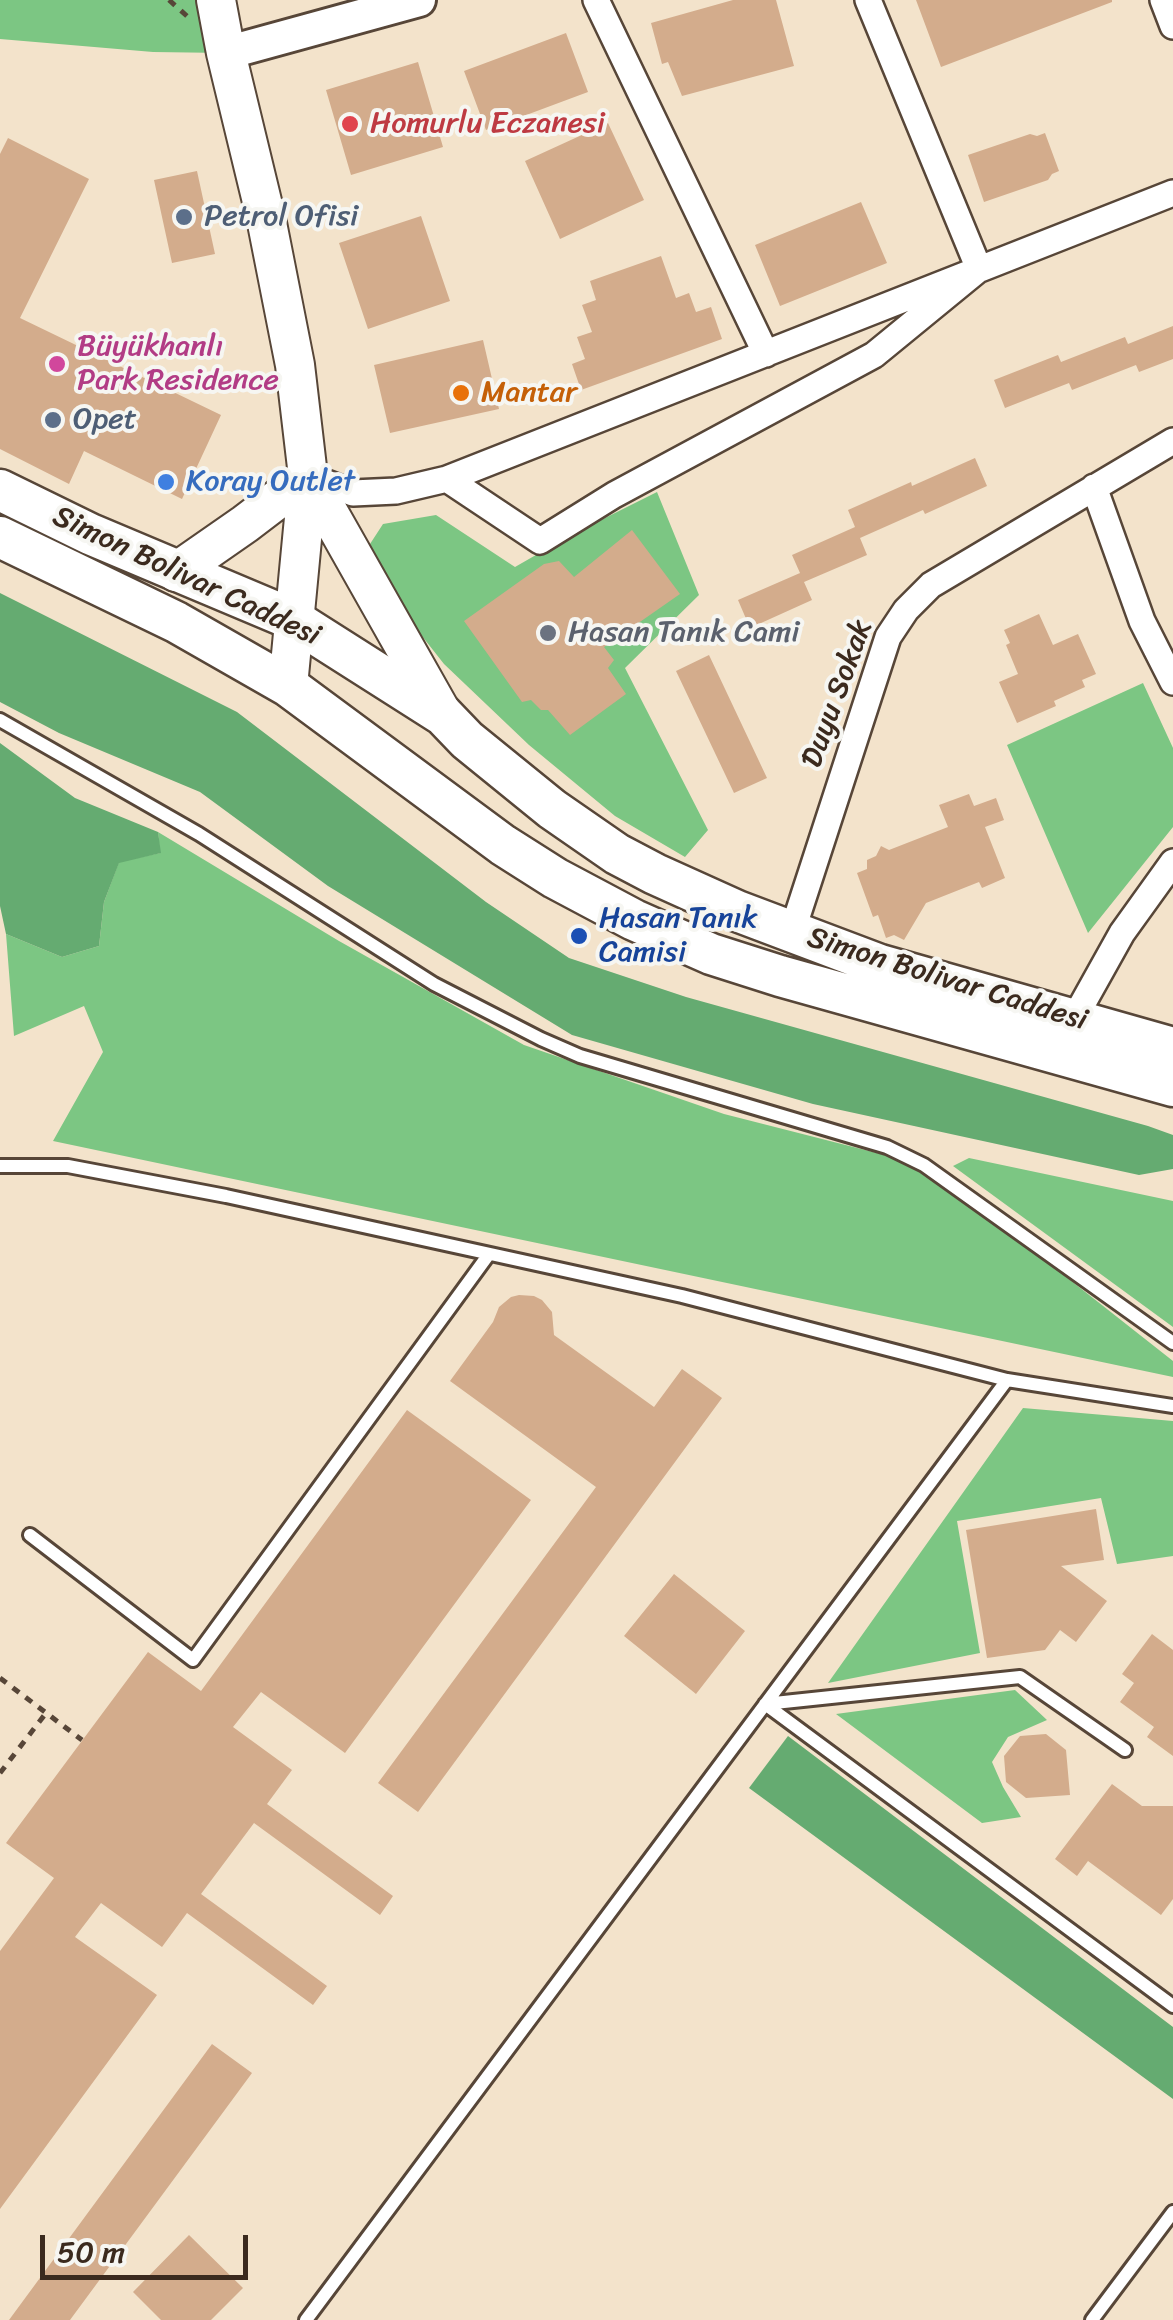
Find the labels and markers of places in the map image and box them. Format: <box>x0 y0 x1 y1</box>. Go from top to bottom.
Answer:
place label: Homurlu Eczanesi <box>370 106 605 142</box>
marker: Homurlu Eczanesi <box>339 113 361 135</box>
place label: Petrol Ofisi <box>204 199 358 235</box>
marker: Petrol Ofisi <box>173 206 195 228</box>
place label: Büyükhanlı Park Residence <box>77 329 279 400</box>
marker: Büyükhanlı Park Residence <box>46 353 68 375</box>
place label: Mantar <box>481 375 577 411</box>
marker: Mantar <box>450 382 472 404</box>
place label: Opet <box>73 402 137 438</box>
marker: Opet <box>42 409 64 431</box>
place label: Koray Outlet <box>186 464 355 500</box>
marker: Koray Outlet <box>155 471 177 493</box>
place label: Hasan Tanık Cami <box>568 615 799 651</box>
marker: Hasan Tanık Cami <box>537 622 559 644</box>
place label: Hasan Tanık Camisi <box>599 901 758 972</box>
marker: Hasan Tanık Camisi <box>568 925 590 947</box>

